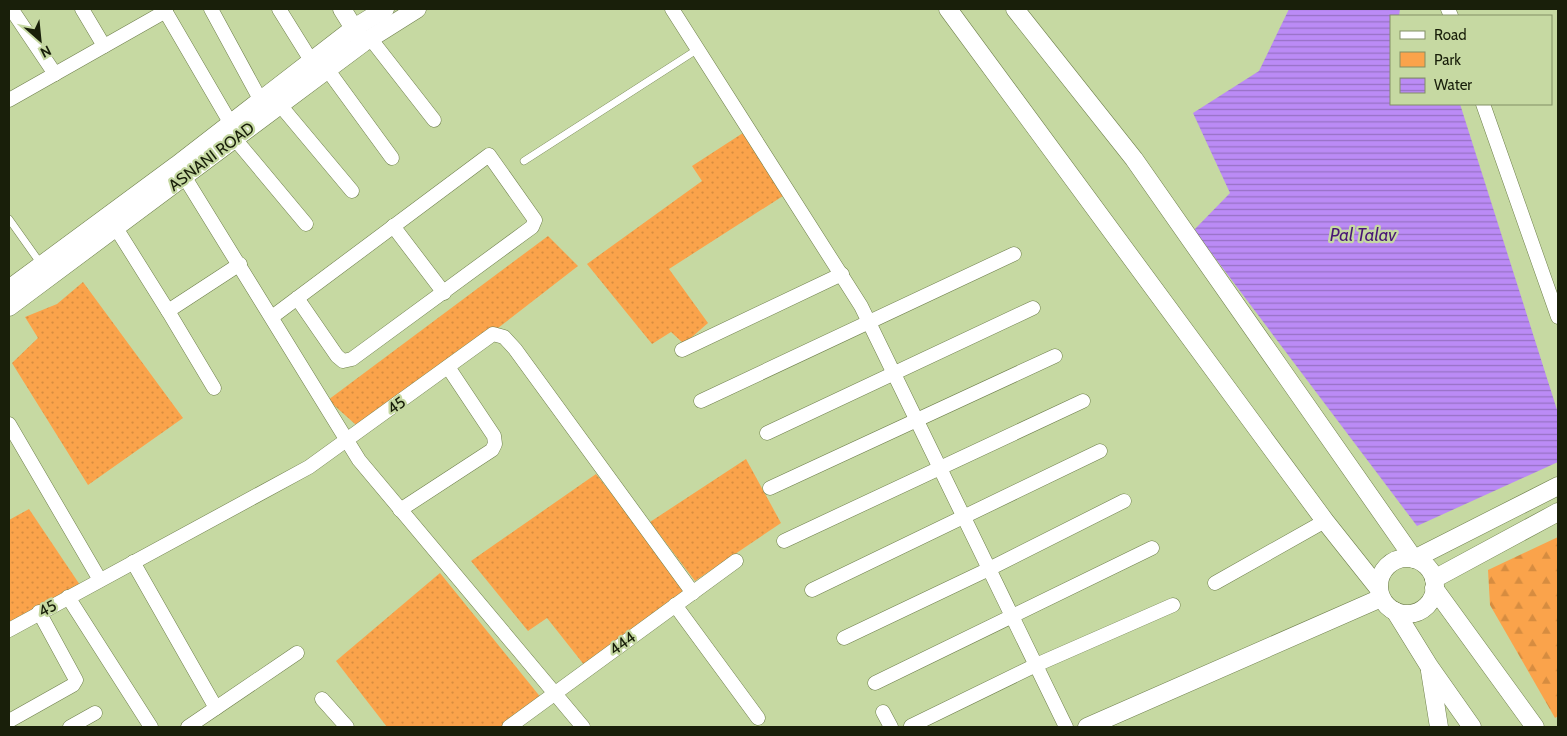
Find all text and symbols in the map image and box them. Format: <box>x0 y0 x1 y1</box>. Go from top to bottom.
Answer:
north arrow <box>15 15 65 65</box>
legend <box>1390 15 1552 105</box>
text: Road <box>1434 26 1467 44</box>
text: N <box>37 41 54 62</box>
text: Park <box>1434 51 1461 69</box>
text: Water <box>1434 76 1472 94</box>
street label: ASNANI ROAD <box>165 118 258 195</box>
water label: Pal Talav <box>1330 224 1397 246</box>
street label: 45 <box>383 392 409 418</box>
street label: 45 <box>35 596 60 621</box>
street label: 444 <box>605 628 639 659</box>

